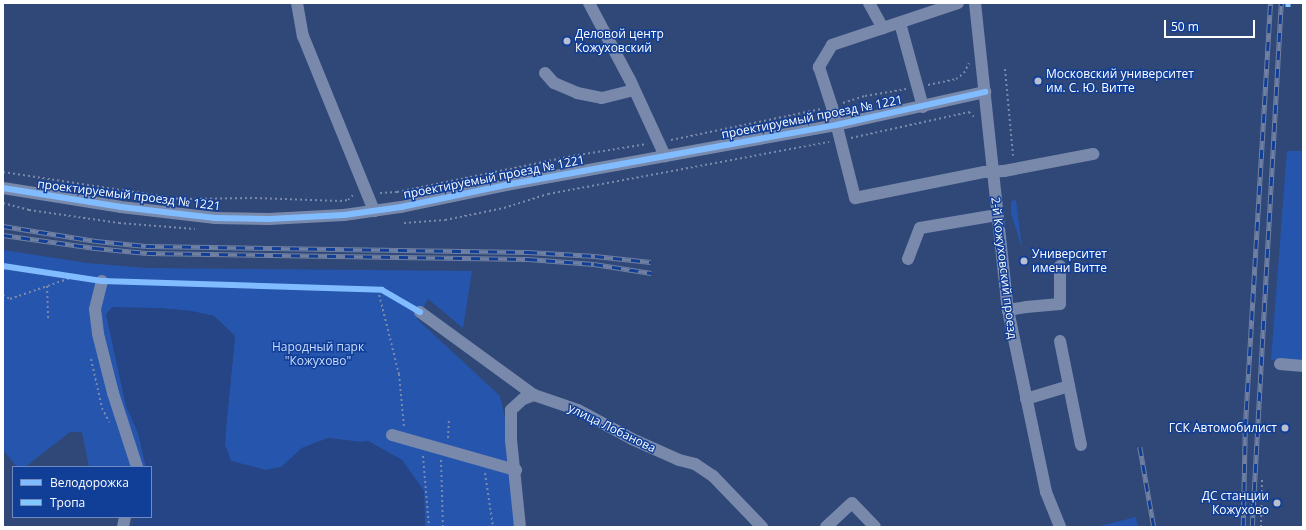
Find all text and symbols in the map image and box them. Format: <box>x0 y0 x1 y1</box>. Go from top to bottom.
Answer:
scale bar <box>1166 12 1257 38</box>
text: 50 m <box>1171 18 1199 35</box>
place label: Деловой центр Кожуховский <box>575 27 664 55</box>
marker: Деловой центр Кожуховский <box>562 36 572 46</box>
place label: Московский университет им. С. Ю. Витте <box>1046 67 1194 95</box>
marker: Московский университет им. С. Ю. Витте <box>1033 76 1043 86</box>
street label: проектируемый проезд № 1221 <box>720 92 904 142</box>
street label: проектируемый проезд № 1221 <box>402 152 586 202</box>
street label: проектируемый проезд № 1221 <box>37 177 221 213</box>
street label: 2-й Кожуховский проезд <box>988 196 1020 340</box>
place label: Университет имени Витте <box>1032 247 1107 275</box>
marker: Университет имени Витте <box>1019 256 1029 266</box>
park label: Народный парк "Кожухово" <box>272 340 364 368</box>
street label: улица Лобанова <box>566 401 658 455</box>
place label: ГСК Автомобилист <box>1169 421 1277 435</box>
marker: ГСК Автомобилист <box>1280 423 1290 433</box>
legend <box>12 466 152 518</box>
text: Велодорожка <box>50 474 129 491</box>
place label: ДС станции Кожухово <box>1202 489 1269 517</box>
text: Тропа <box>50 494 85 511</box>
marker: ДС станции Кожухово <box>1272 498 1282 508</box>

